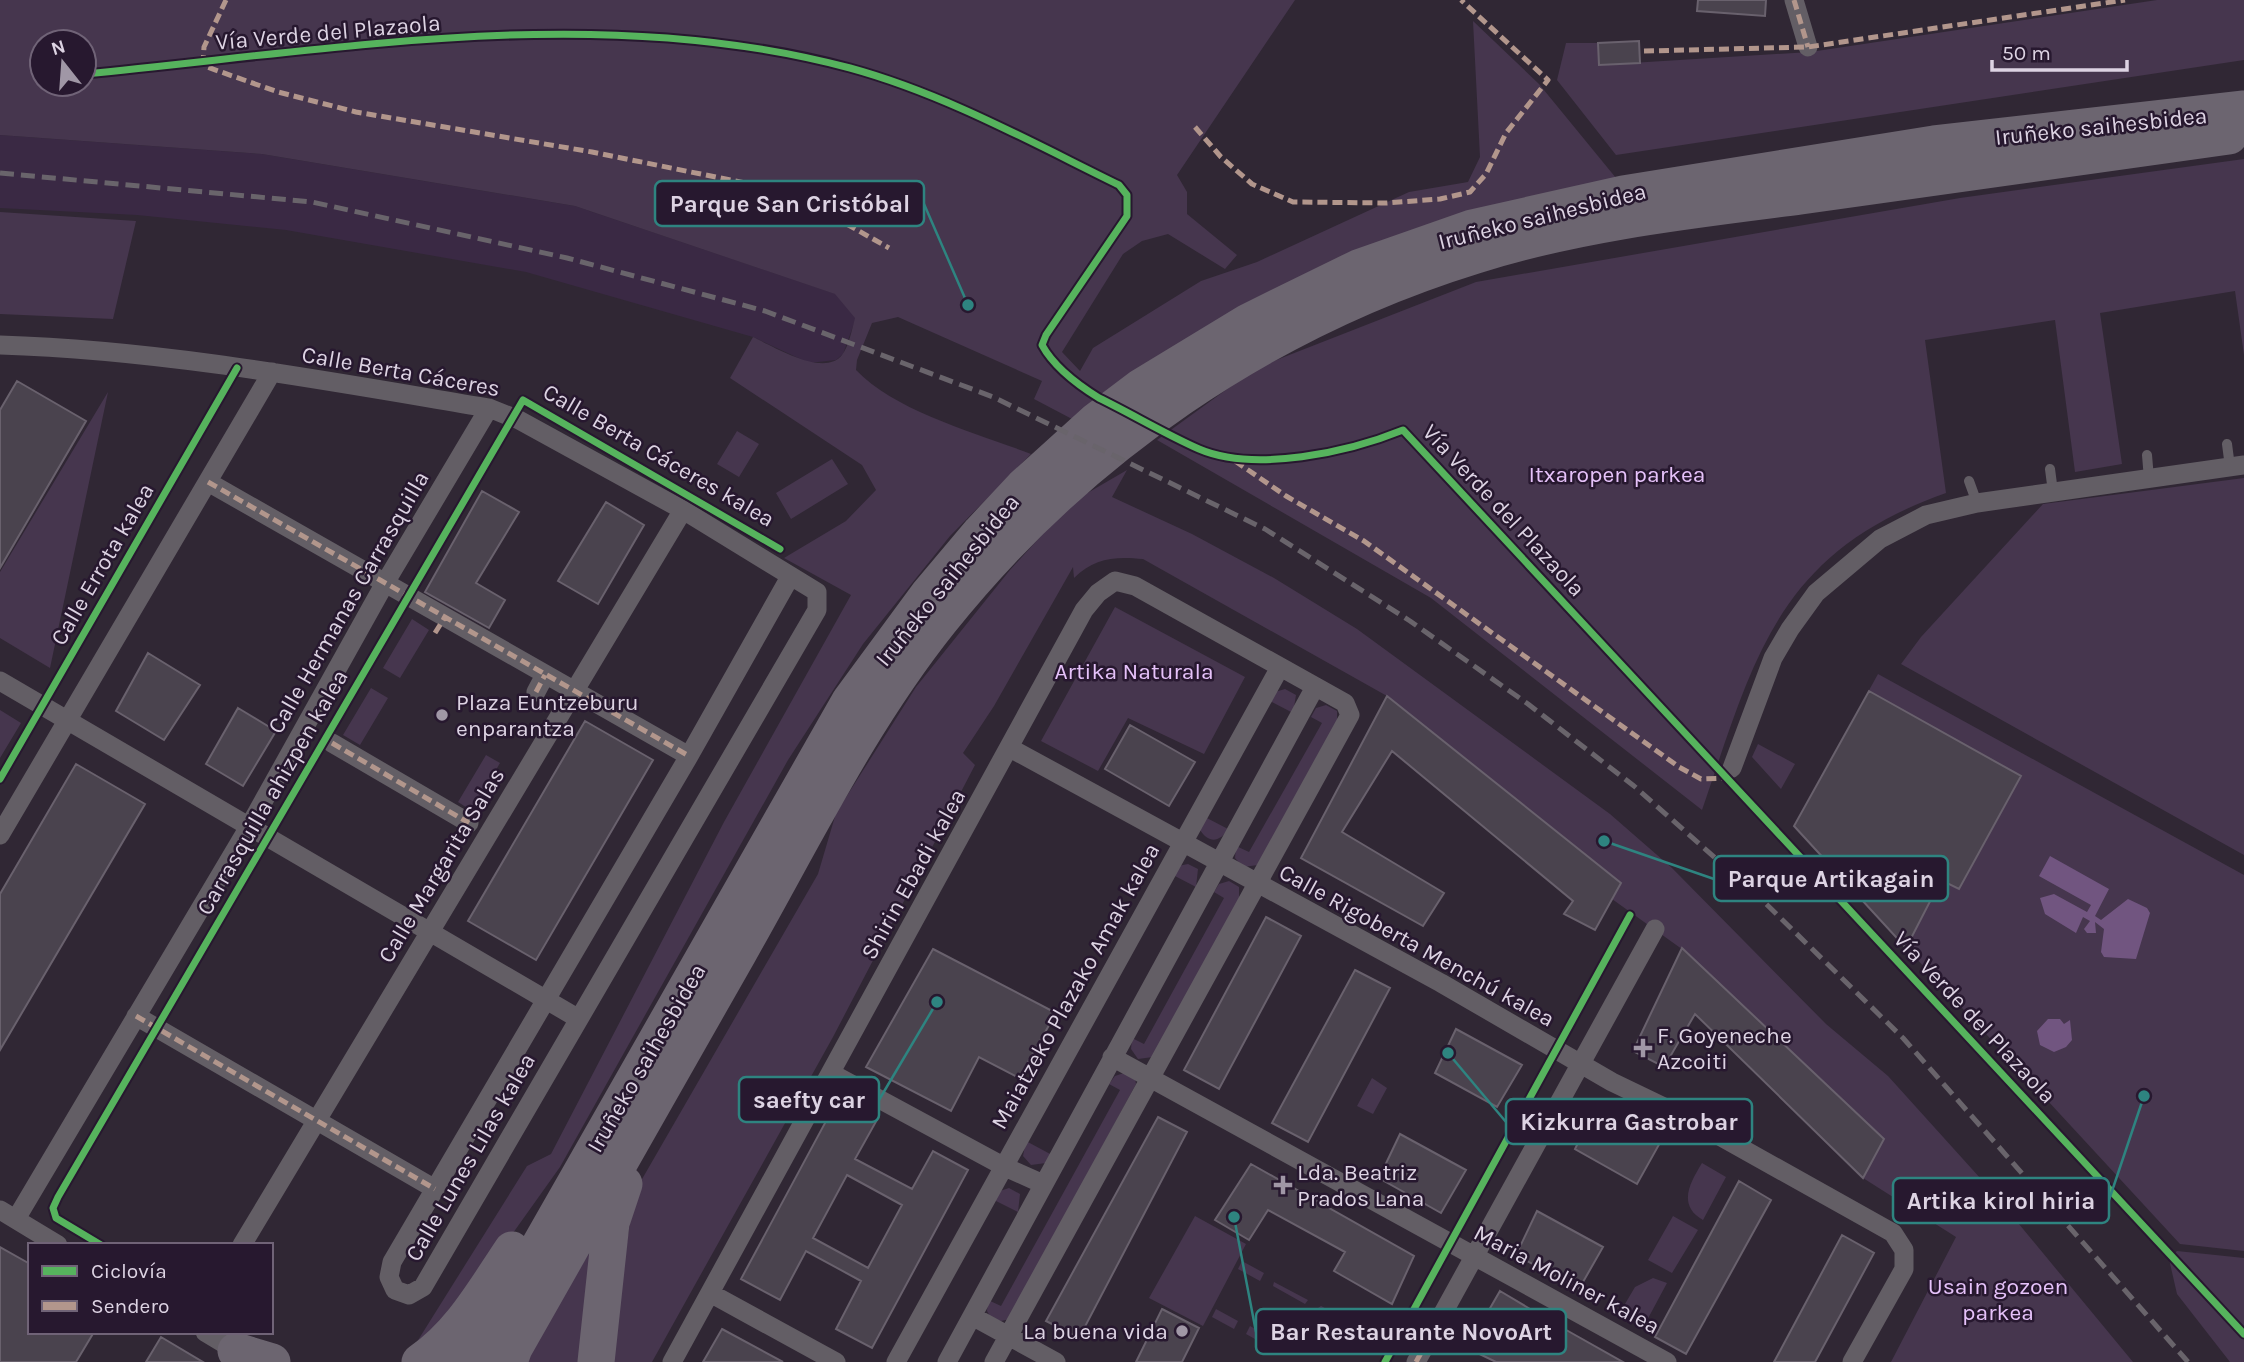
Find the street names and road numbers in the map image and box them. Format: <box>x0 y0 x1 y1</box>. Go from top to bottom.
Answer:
street label: Vía Verde del Plazaola <box>215 9 442 56</box>
street label: Iruñeko saihesbidea <box>1994 102 2209 151</box>
street label: Iruñeko saihesbidea <box>1435 178 1649 255</box>
street label: Calle Berta Cáceres <box>300 341 502 402</box>
street label: Calle Berta Cáceres kalea <box>538 378 779 533</box>
street label: Vía Verde del Plazaola <box>1417 419 1590 602</box>
street label: Calle Hermanas Carrasquilla <box>262 466 435 738</box>
street label: Calle Errota kalea <box>45 479 160 650</box>
street label: Iruñeko saihesbidea <box>870 489 1025 672</box>
street label: Carrasquilla ahizpen kalea <box>191 665 354 920</box>
street label: Calle Margarita Salas <box>373 763 510 968</box>
street label: Shirin Ebadi kalea <box>855 784 972 964</box>
street label: Maiatzeko Plazako Amak kalea <box>985 839 1165 1134</box>
street label: Calle Rigoberta Menchú kalea <box>1274 858 1559 1033</box>
street label: Vía Verde del Plazaola <box>1888 926 2061 1109</box>
street label: Iruñeko saihesbidea <box>581 959 711 1157</box>
street label: Calle Lunes Lilas kalea <box>400 1048 541 1266</box>
street label: Maria Moliner kalea <box>1469 1219 1664 1340</box>

